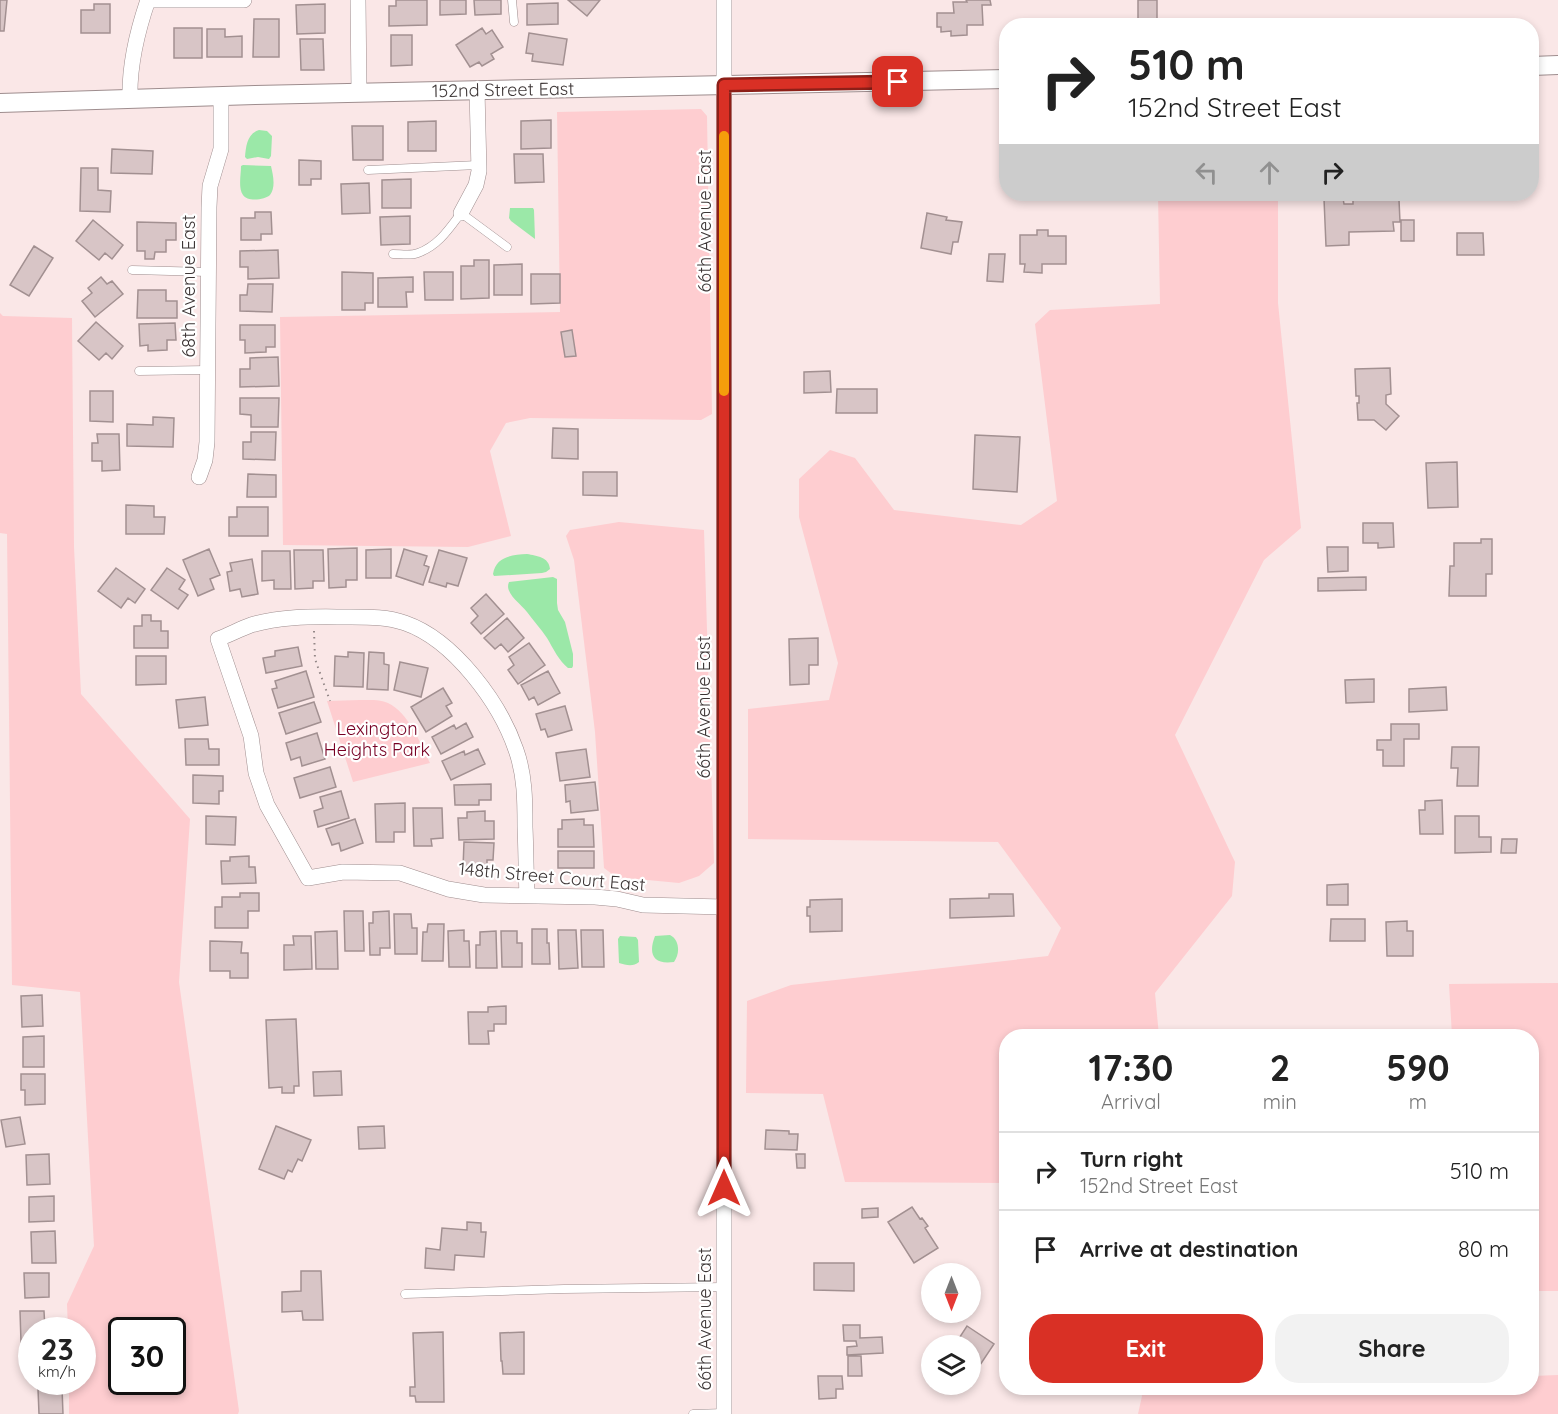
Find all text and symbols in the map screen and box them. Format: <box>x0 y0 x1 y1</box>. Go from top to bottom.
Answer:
text: 510 m <box>1128 38 1245 91</box>
icon: right <box>1029 42 1107 120</box>
pin <box>872 56 923 107</box>
icon: arrive <box>881 65 914 98</box>
street label: 152nd Street East <box>432 77 574 102</box>
text: 152nd Street East <box>1128 90 1342 124</box>
street label: 66th Avenue East <box>693 150 716 292</box>
icon: left <box>1190 156 1223 189</box>
icon: ahead <box>1253 156 1286 189</box>
icon: right <box>1316 156 1349 189</box>
street label: 68th Avenue East <box>177 215 200 357</box>
street label: 66th Avenue East <box>692 636 715 778</box>
park label: Lexington Heights Park <box>324 717 430 761</box>
street label: 148th Street Court East <box>458 857 646 896</box>
text: 17:30 <box>1088 1045 1173 1090</box>
text: 2 <box>1270 1045 1290 1090</box>
text: 590 <box>1386 1045 1450 1090</box>
text: Arrival <box>1101 1089 1161 1114</box>
text: min <box>1263 1089 1297 1114</box>
text: m <box>1409 1089 1427 1114</box>
text: Turn right <box>1080 1145 1184 1173</box>
icon: right <box>1029 1155 1062 1188</box>
position arrow <box>692 1156 756 1220</box>
text: 510 m <box>1450 1157 1509 1185</box>
text: 152nd Street East <box>1080 1173 1238 1198</box>
icon: arrive <box>1029 1233 1062 1266</box>
text: Arrive at destination <box>1080 1235 1298 1263</box>
text: 80 m <box>1458 1235 1509 1263</box>
street label: 66th Avenue East <box>693 1248 716 1390</box>
north arrow <box>921 1263 981 1323</box>
map controls <box>921 1263 981 1395</box>
button: Exit <box>1029 1314 1263 1383</box>
button: Share <box>1275 1314 1509 1383</box>
speed limit sign: 30 <box>108 1317 186 1395</box>
text: 23 <box>40 1330 74 1368</box>
button: layers <box>921 1335 981 1395</box>
text: km/h <box>38 1362 76 1381</box>

